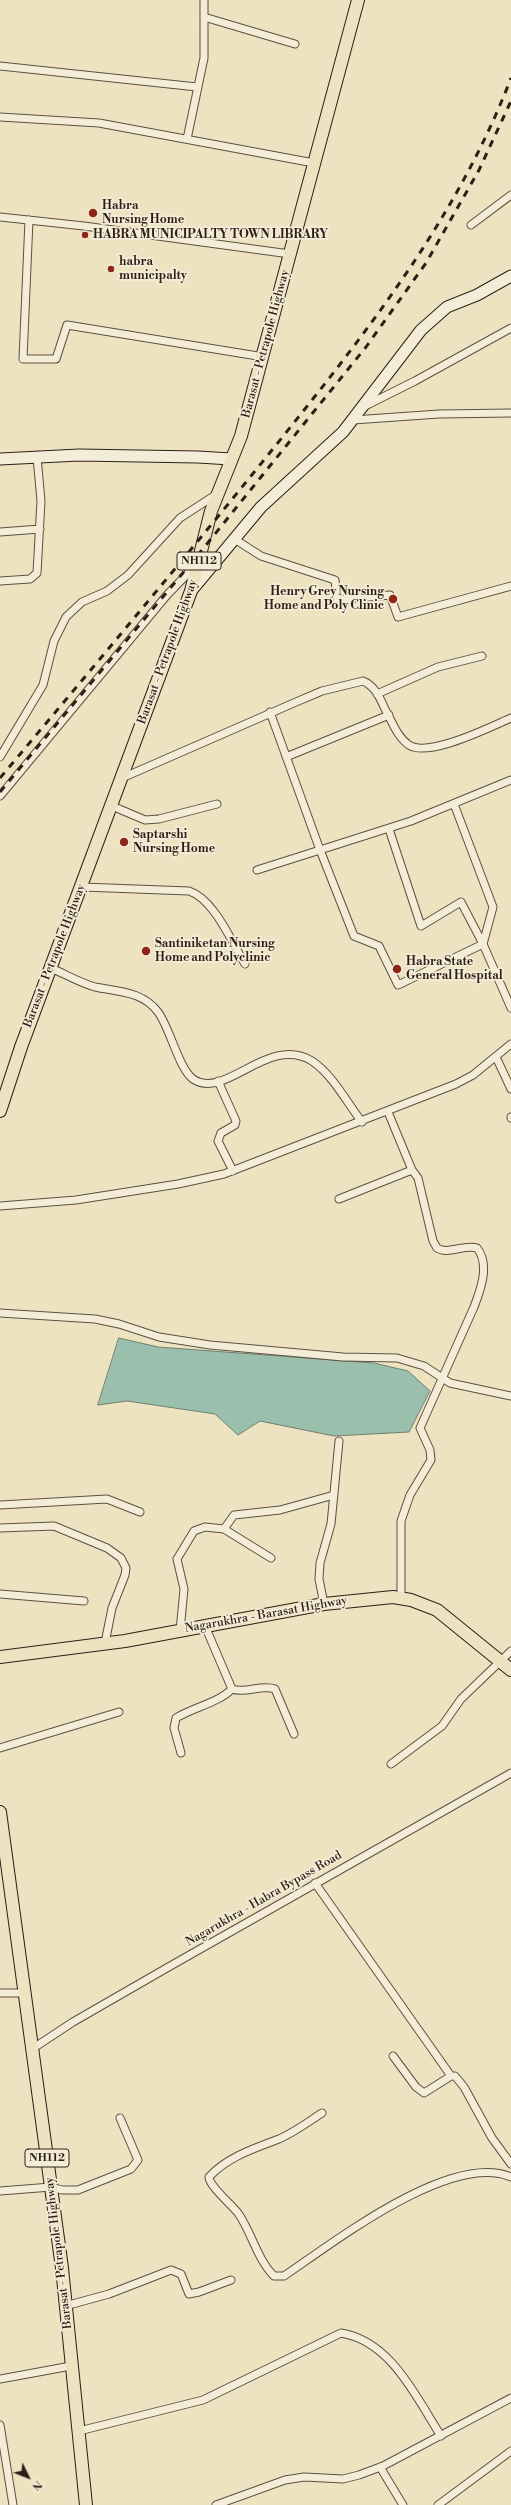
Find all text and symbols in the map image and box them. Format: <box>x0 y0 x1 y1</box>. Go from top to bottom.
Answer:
place label: Habra Nursing Home <box>102 199 184 227</box>
marker: Habra Nursing Home <box>87 207 99 219</box>
place label: HABRA MUNICIPALTY TOWN LIBRARY <box>93 228 328 242</box>
marker: HABRA MUNICIPALTY TOWN LIBRARY <box>80 230 90 240</box>
place label: habra municipalty <box>119 255 187 283</box>
marker: habra municipalty <box>106 264 116 274</box>
street label: Barasat - Petrapole Highway <box>239 268 293 420</box>
road number: NH112 <box>177 552 221 570</box>
street label: Barasat - Petrapole Highway <box>135 578 201 726</box>
place label: Henry Grey Nursing Home and Poly Clinic <box>264 585 384 613</box>
marker: Henry Grey Nursing Home and Poly Clinic <box>387 593 399 605</box>
place label: Saptarshi Nursing Home <box>133 828 215 856</box>
marker: Saptarshi Nursing Home <box>118 836 130 848</box>
street label: Barasat - Petrapole Highway <box>21 882 89 1030</box>
place label: Santiniketan Nursing Home and Polyclinic <box>155 937 275 965</box>
marker: Santiniketan Nursing Home and Polyclinic <box>140 945 152 957</box>
place label: Habra State General Hospital <box>406 955 503 983</box>
marker: Habra State General Hospital <box>391 963 403 975</box>
street label: Nagarukhra - Barasat Highway <box>184 1594 348 1636</box>
street label: Nagarukhra - Habra Bypass Road <box>183 1848 345 1950</box>
road number: NH112 <box>25 2149 69 2167</box>
street label: Barasat - Petrapole Highway <box>43 2176 75 2330</box>
north arrow <box>8 2457 48 2497</box>
text: N <box>29 2477 45 2493</box>

